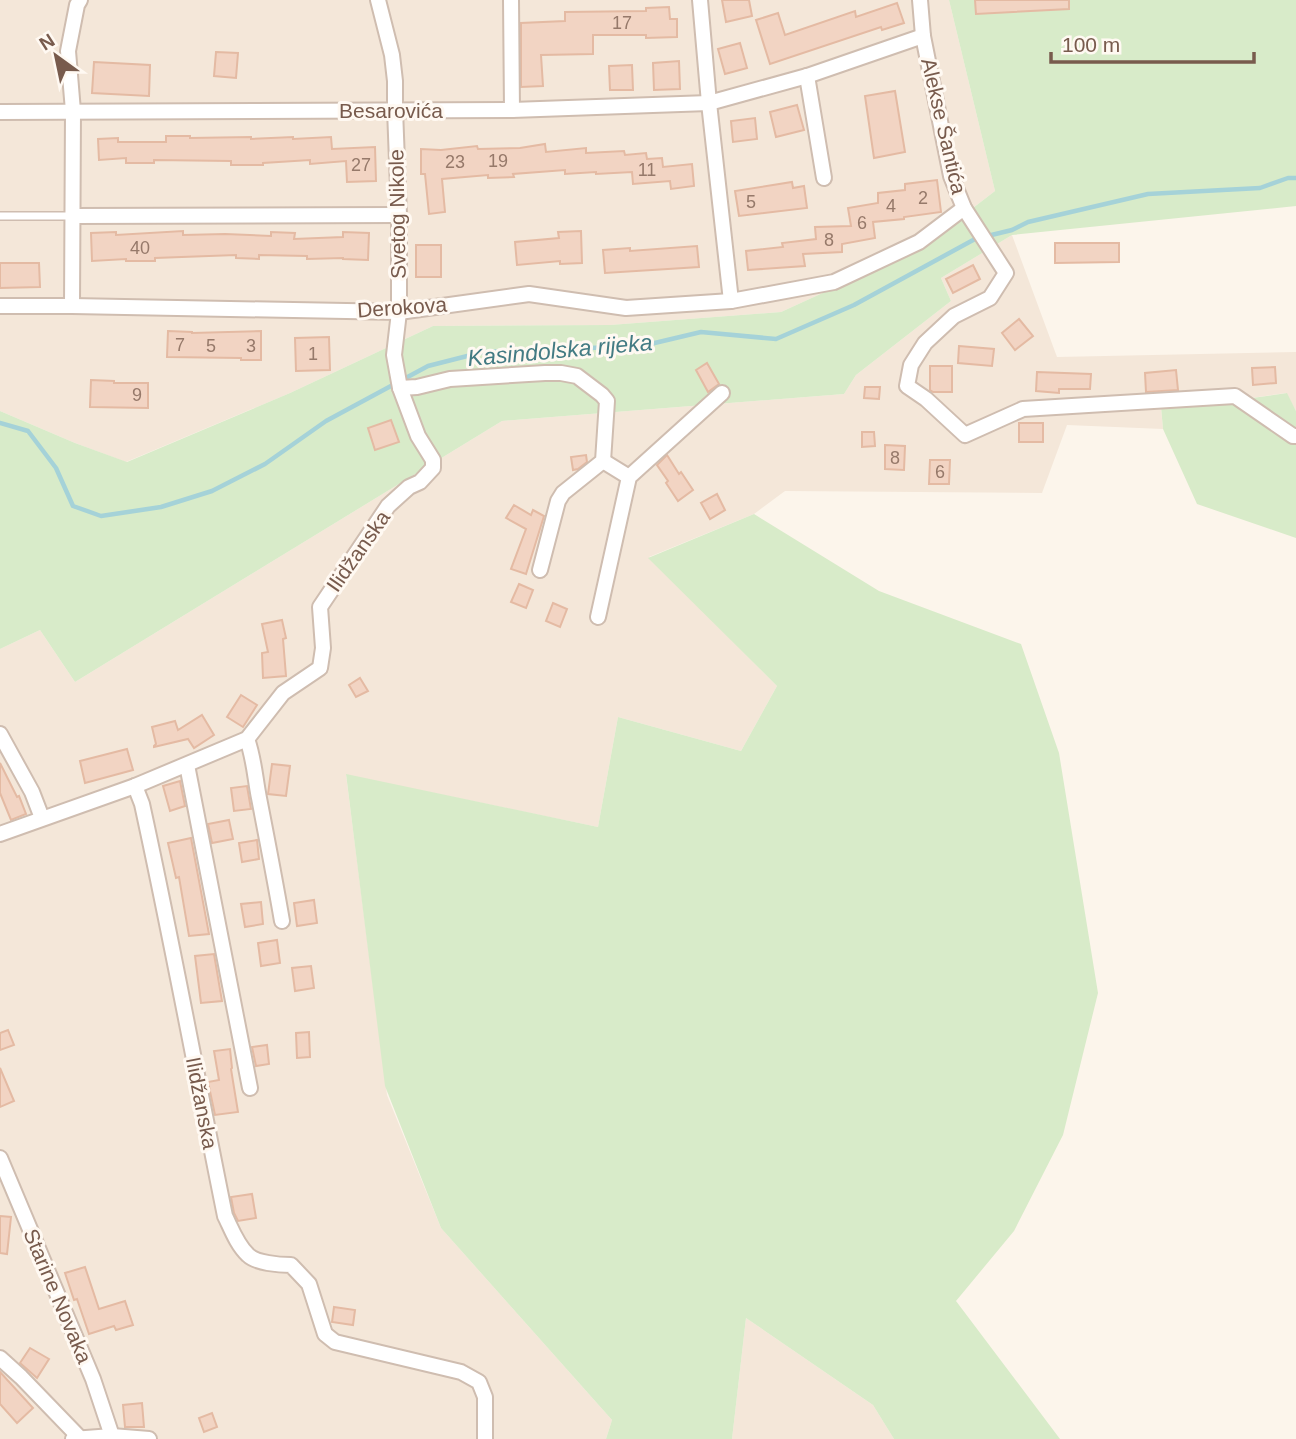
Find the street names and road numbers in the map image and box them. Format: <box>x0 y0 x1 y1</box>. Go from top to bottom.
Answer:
street label: Alekse Šantića <box>917 56 971 197</box>
street label: Besarovića <box>339 99 443 122</box>
street label: Svetog Nikole <box>384 149 410 279</box>
street label: Derokova <box>356 292 448 322</box>
street label: Ilidžanska <box>322 506 394 596</box>
street label: Ilidžanska <box>182 1055 222 1151</box>
street label: Starine Novaka <box>19 1225 97 1367</box>

